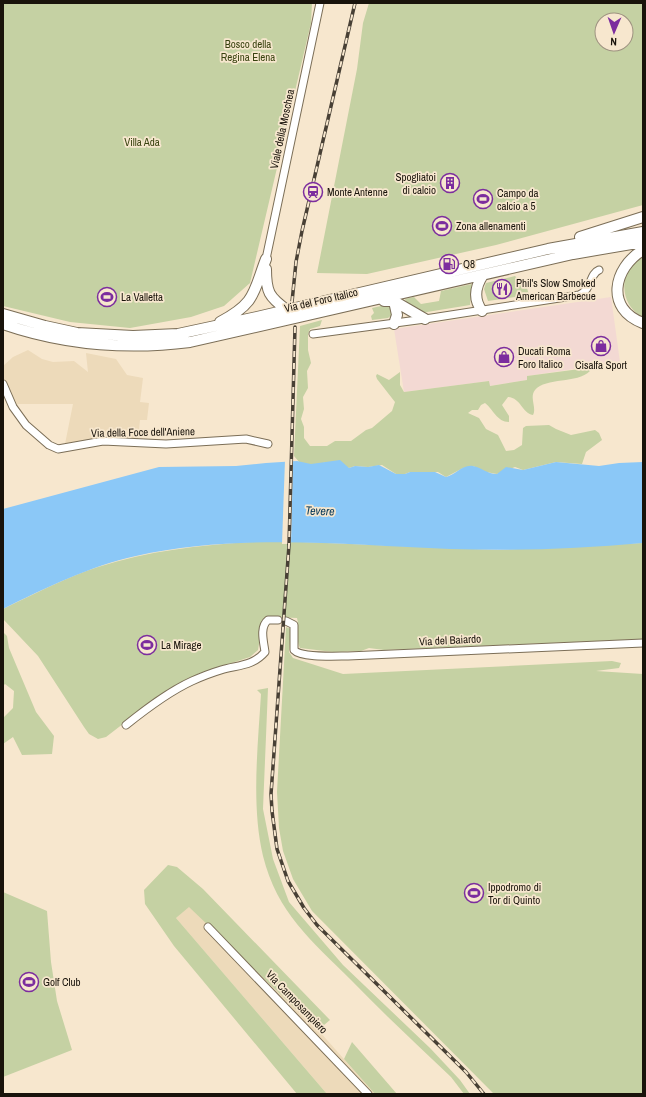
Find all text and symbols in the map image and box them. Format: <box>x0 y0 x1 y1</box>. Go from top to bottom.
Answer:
north arrow <box>594 12 634 52</box>
text: N <box>610 35 617 49</box>
park label: Bosco della Regina Elena <box>221 37 275 64</box>
street label: Viale della Moschea <box>267 88 297 170</box>
park label: Villa Ada <box>124 135 160 149</box>
place label: Spogliatoi di calcio <box>395 170 436 197</box>
building icon: Spogliatoi di calcio <box>439 172 461 194</box>
station icon: Monte Antenne <box>302 181 324 203</box>
place label: Monte Antenne <box>327 185 388 199</box>
place label: Campo da calcio a 5 <box>497 186 539 213</box>
sports icon: Campo da calcio a 5 <box>472 188 494 210</box>
sports icon: Zona allenamenti <box>431 215 453 237</box>
place label: Zona allenamenti <box>456 219 526 233</box>
fuel station icon: Q8 <box>438 253 460 275</box>
place label: Q8 <box>463 257 475 271</box>
place label: Phil's Slow Smoked American Barbecue <box>515 276 596 303</box>
restaurant icon: Phil's Slow Smoked American Barbecue <box>491 278 513 300</box>
street label: Via del Foro Italico <box>283 285 359 315</box>
sports icon: La Valletta <box>96 286 118 308</box>
place label: La Valletta <box>121 290 163 304</box>
shop icon: Cisalfa Sport <box>590 335 612 357</box>
place label: Ducati Roma Foro Italico <box>518 344 571 371</box>
shop icon: Ducati Roma Foro Italico <box>493 346 515 368</box>
place label: Cisalfa Sport <box>575 358 628 372</box>
street label: Via della Foce dell'Aniene <box>91 424 195 440</box>
water label: Tevere <box>305 502 335 520</box>
street label: Via del Baiardo <box>419 631 481 649</box>
sports icon: La Mirage <box>136 634 158 656</box>
place label: La Mirage <box>161 638 202 652</box>
place label: Ippodromo di Tor di Quinto <box>488 880 541 907</box>
sports icon: Ippodromo di Tor di Quinto <box>463 882 485 904</box>
street label: Via Camposampiero <box>263 967 331 1037</box>
sports icon: Golf Club <box>18 971 40 993</box>
place label: Golf Club <box>43 975 81 989</box>

